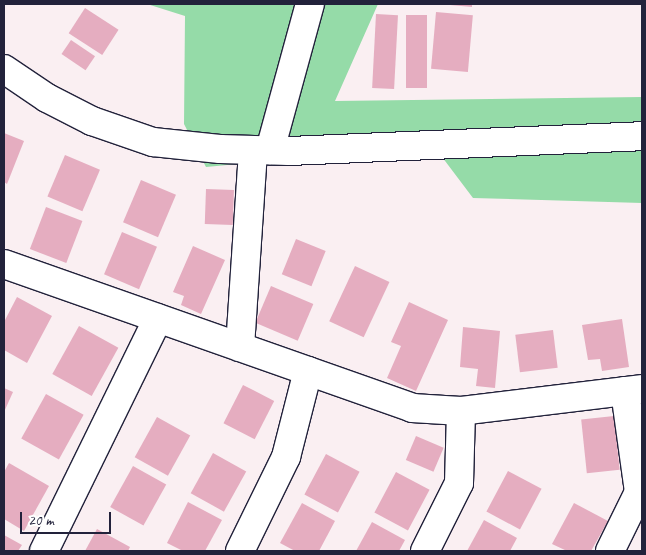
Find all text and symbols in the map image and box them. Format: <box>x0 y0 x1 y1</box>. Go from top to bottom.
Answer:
scale bar <box>22 502 114 534</box>
text: 20 m <box>28 511 54 530</box>

